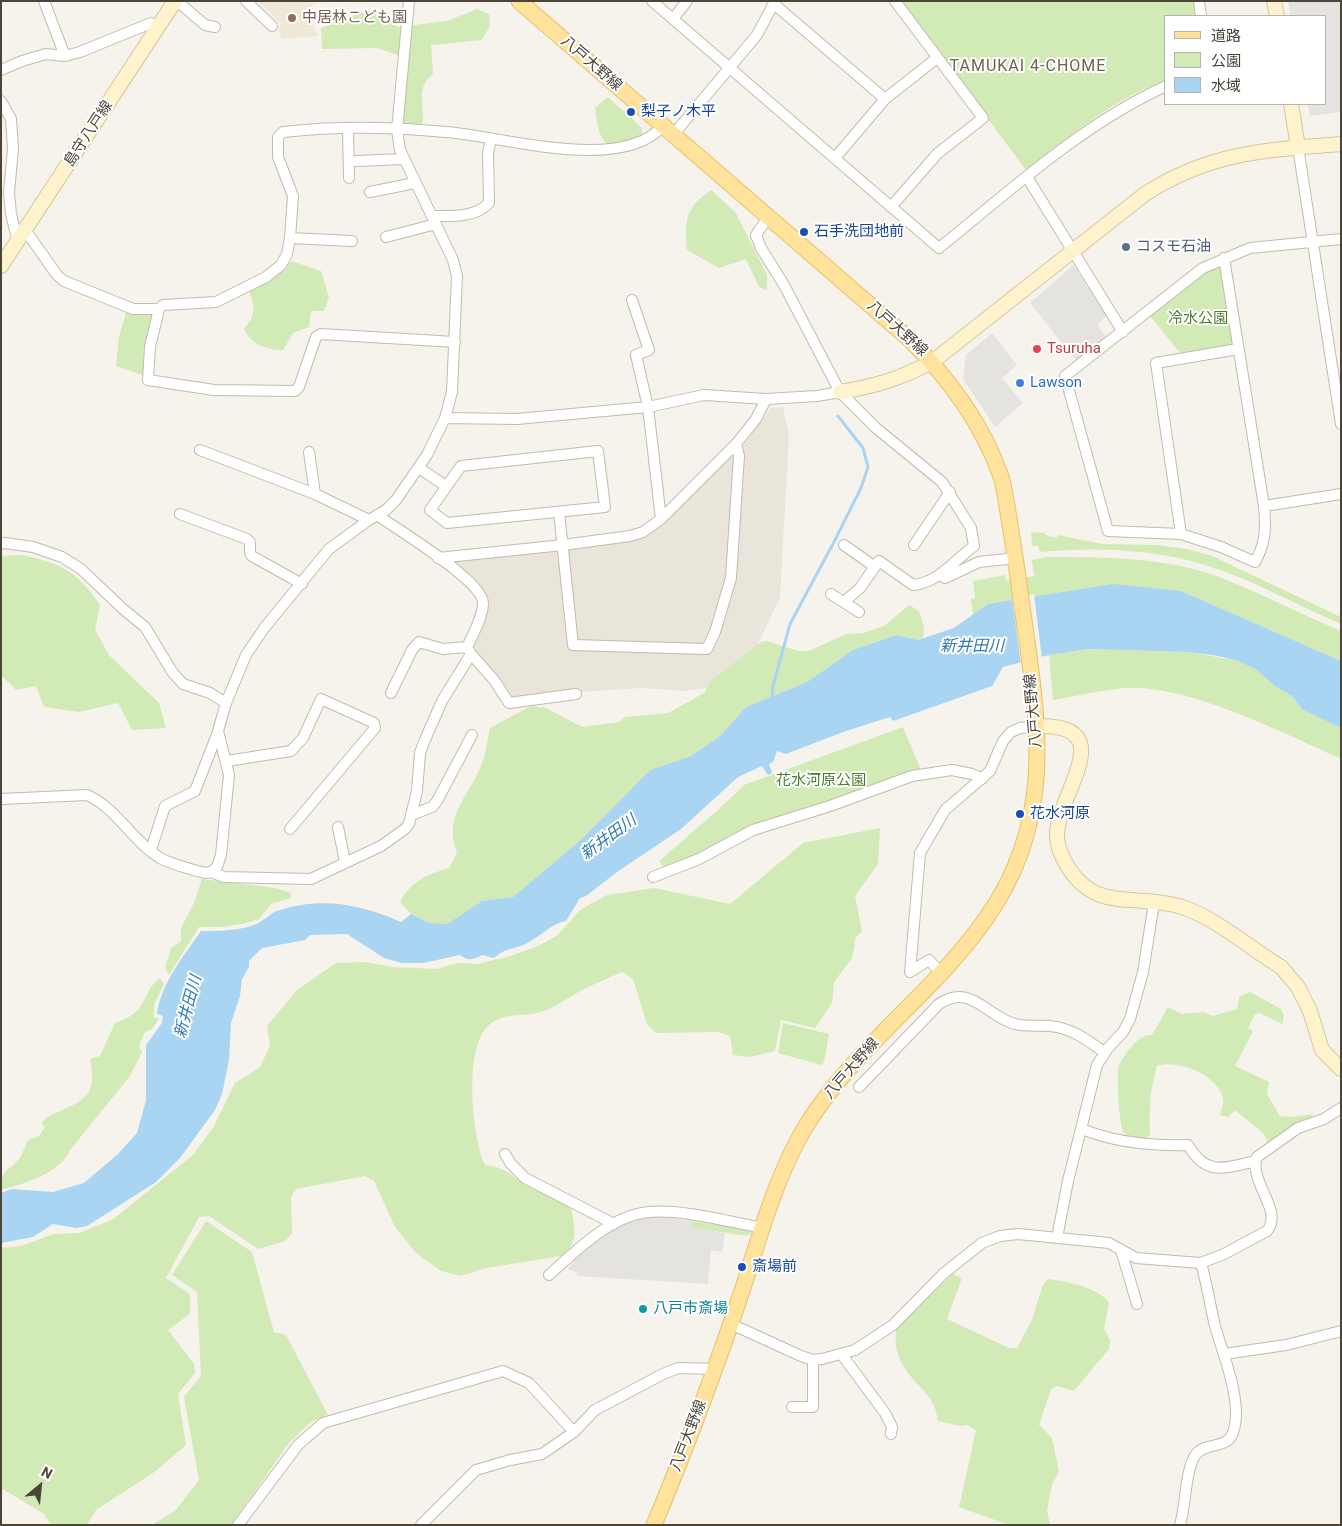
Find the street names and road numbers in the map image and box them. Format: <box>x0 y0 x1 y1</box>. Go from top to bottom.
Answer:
street label: 八戸大野線 <box>557 33 625 95</box>
street label: 島守八戸線 <box>61 98 117 170</box>
street label: 八戸大野線 <box>863 297 931 361</box>
street label: 八戸大野線 <box>1022 673 1046 749</box>
street label: 八戸大野線 <box>821 1035 883 1103</box>
street label: 八戸大野線 <box>667 1398 711 1474</box>

